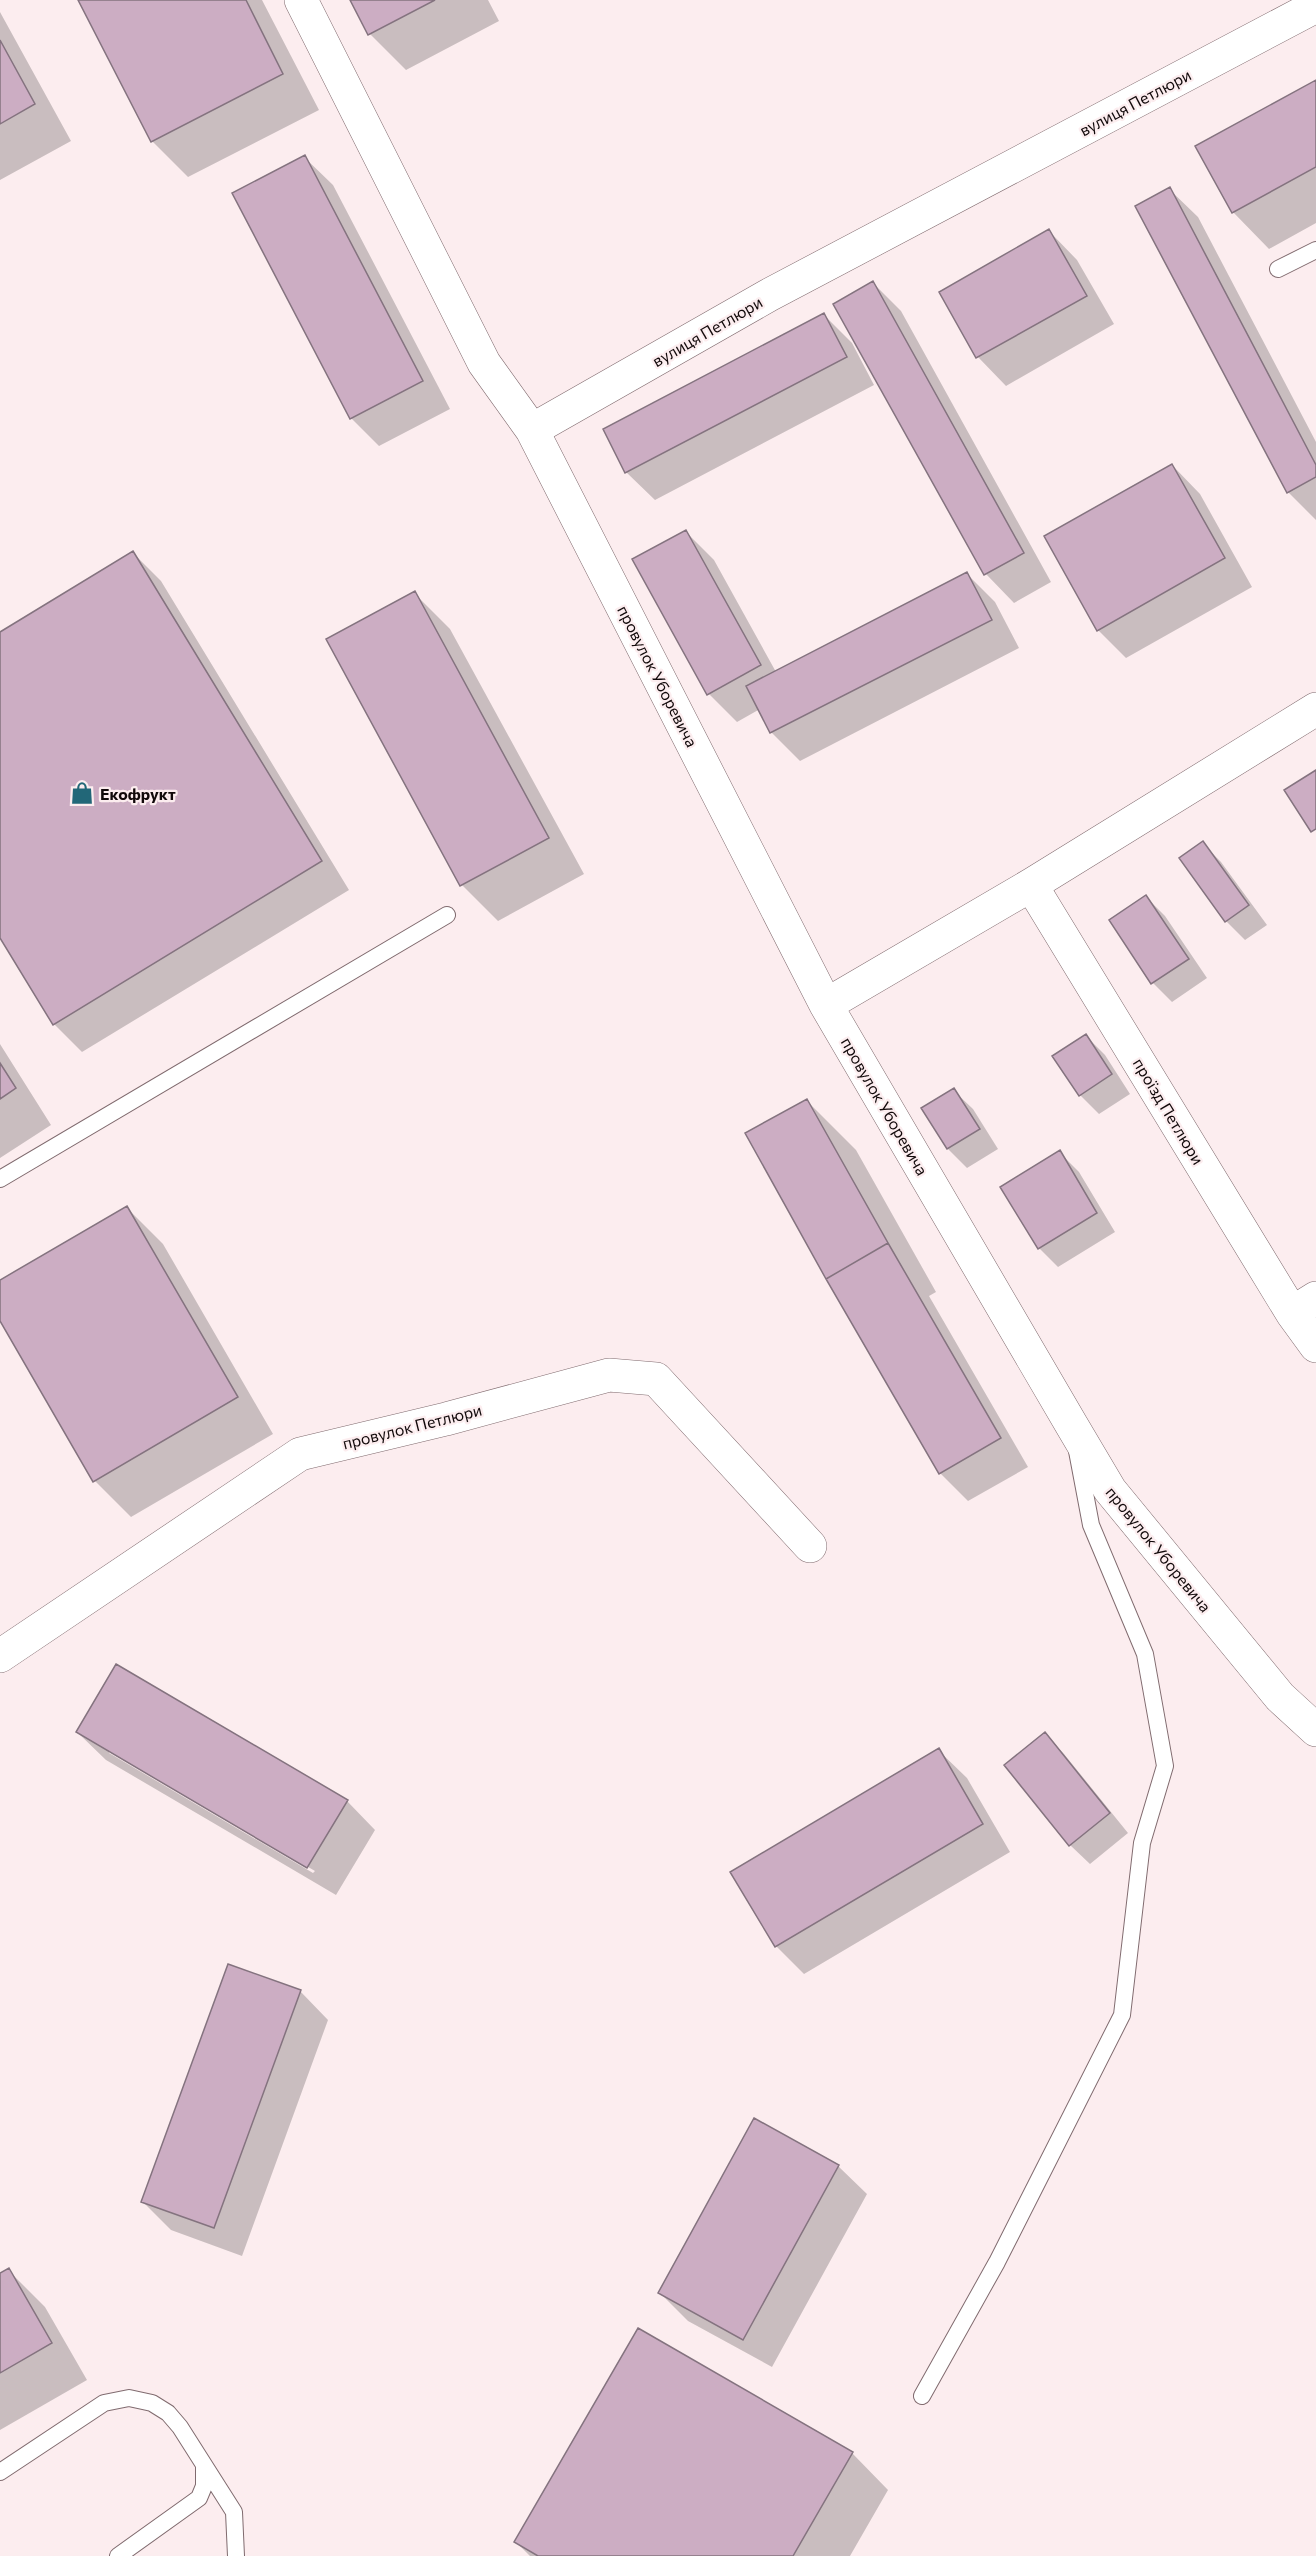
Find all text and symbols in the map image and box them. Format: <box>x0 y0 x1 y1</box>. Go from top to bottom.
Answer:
street label: вулиця Петлюри <box>1076 65 1194 139</box>
street label: вулиця Петлюри <box>649 292 765 370</box>
street label: провулок Уборевича <box>614 602 702 750</box>
shop icon: Екофрукт <box>69 780 95 806</box>
place label: Екофрукт <box>100 784 176 803</box>
street label: провулок Уборевича <box>838 1034 932 1178</box>
street label: проїзд Петлюри <box>1130 1054 1208 1168</box>
street label: провулок Петлюри <box>340 1399 484 1453</box>
street label: провулок Уборевича <box>1102 1482 1216 1616</box>

